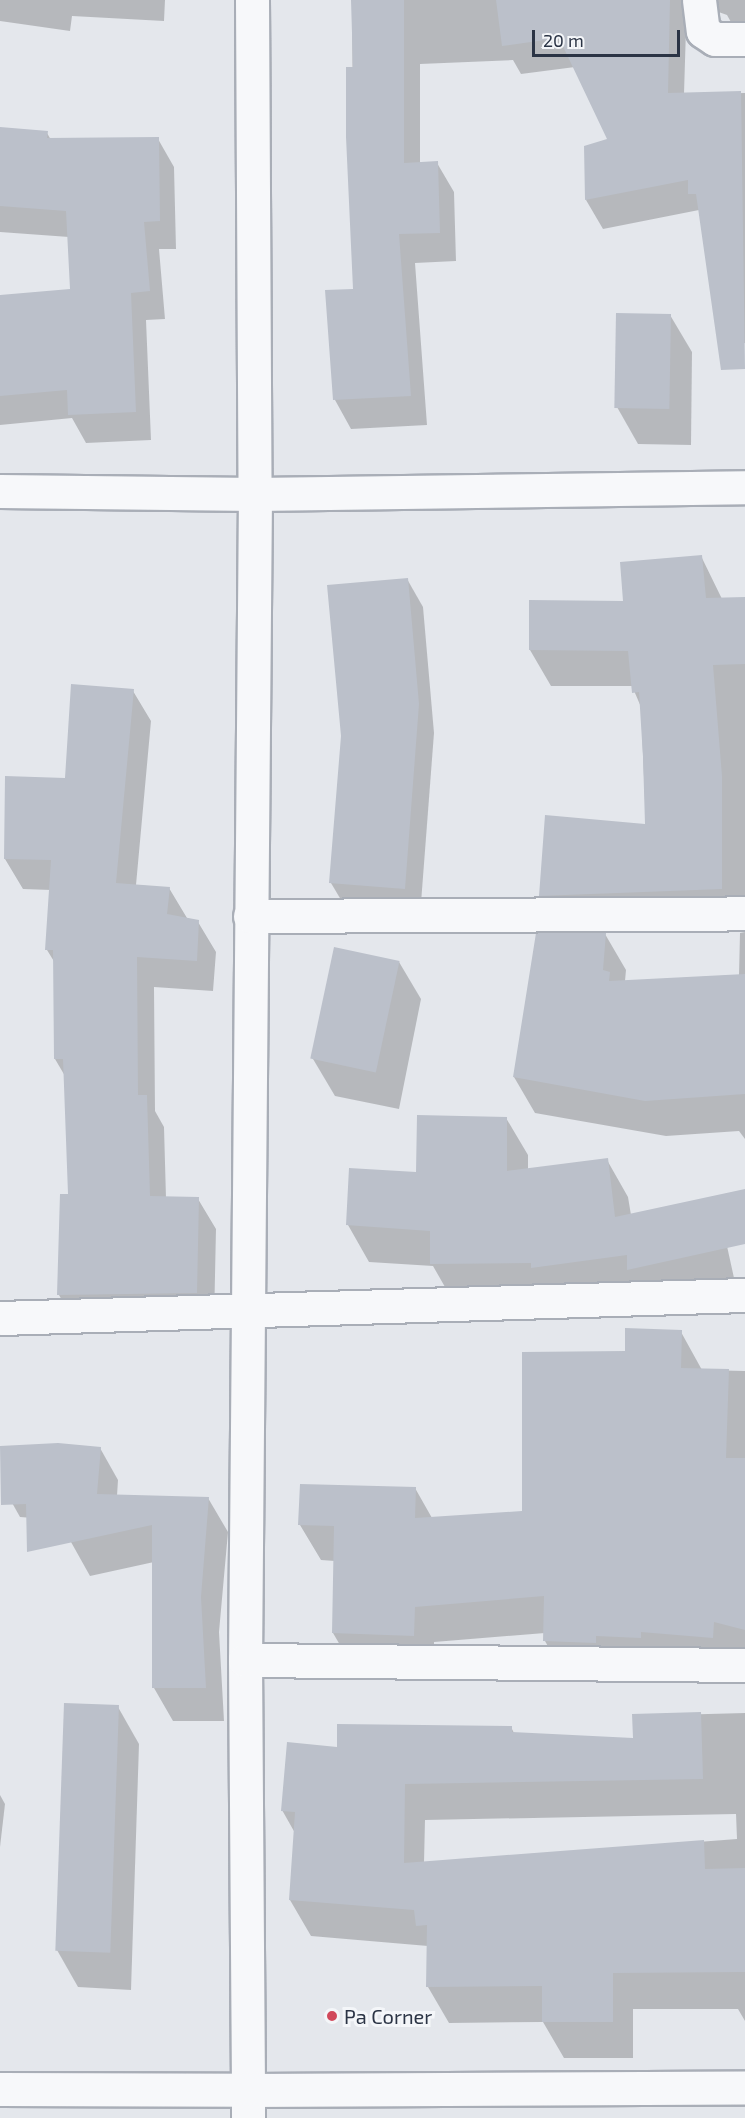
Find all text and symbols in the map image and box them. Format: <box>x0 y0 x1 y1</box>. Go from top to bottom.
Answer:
scale bar <box>535 18 684 56</box>
text: 20 m <box>543 29 584 51</box>
place label: Pa Corner <box>344 2004 432 2028</box>
marker: Pa Corner <box>325 2009 339 2023</box>

